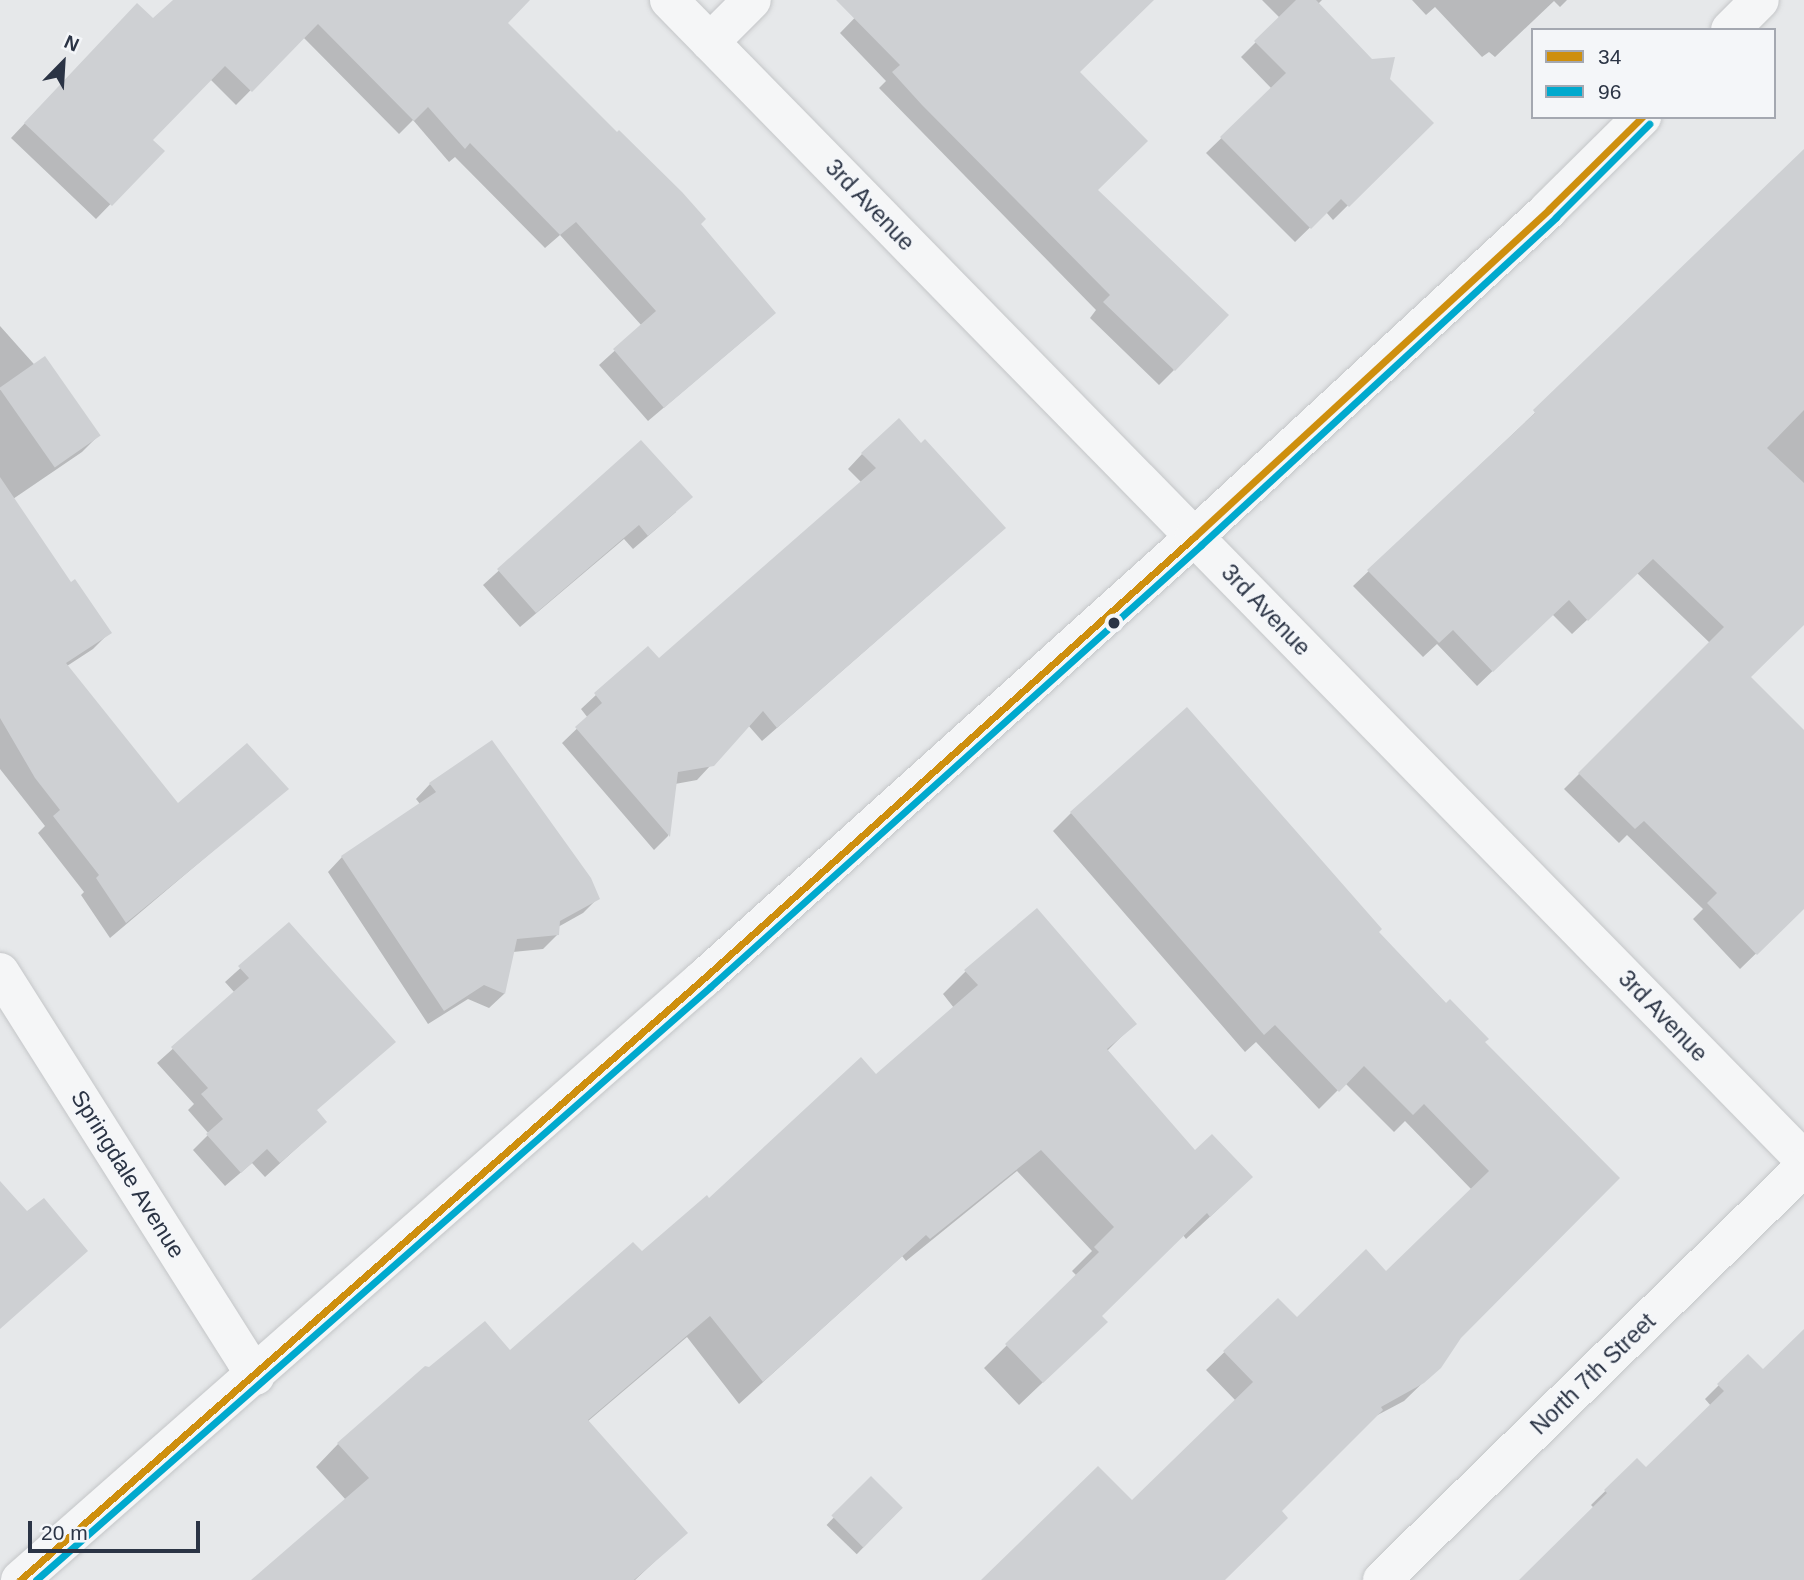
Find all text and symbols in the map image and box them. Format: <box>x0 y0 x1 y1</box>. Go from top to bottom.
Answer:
north arrow <box>28 28 98 98</box>
legend <box>1531 28 1776 119</box>
text: N <box>61 31 82 56</box>
text: 34 <box>1598 45 1621 68</box>
text: 96 <box>1598 80 1621 103</box>
street label: 3rd Avenue <box>819 153 921 257</box>
street label: 3rd Avenue <box>1215 558 1317 662</box>
unlabelled marker <box>1107 616 1121 630</box>
street label: 3rd Avenue <box>1612 964 1714 1068</box>
street label: Springdale Avenue <box>65 1084 191 1264</box>
street label: North 7th Street <box>1525 1308 1661 1440</box>
scale bar <box>32 1506 203 1550</box>
text: 20 m <box>41 1521 88 1544</box>

